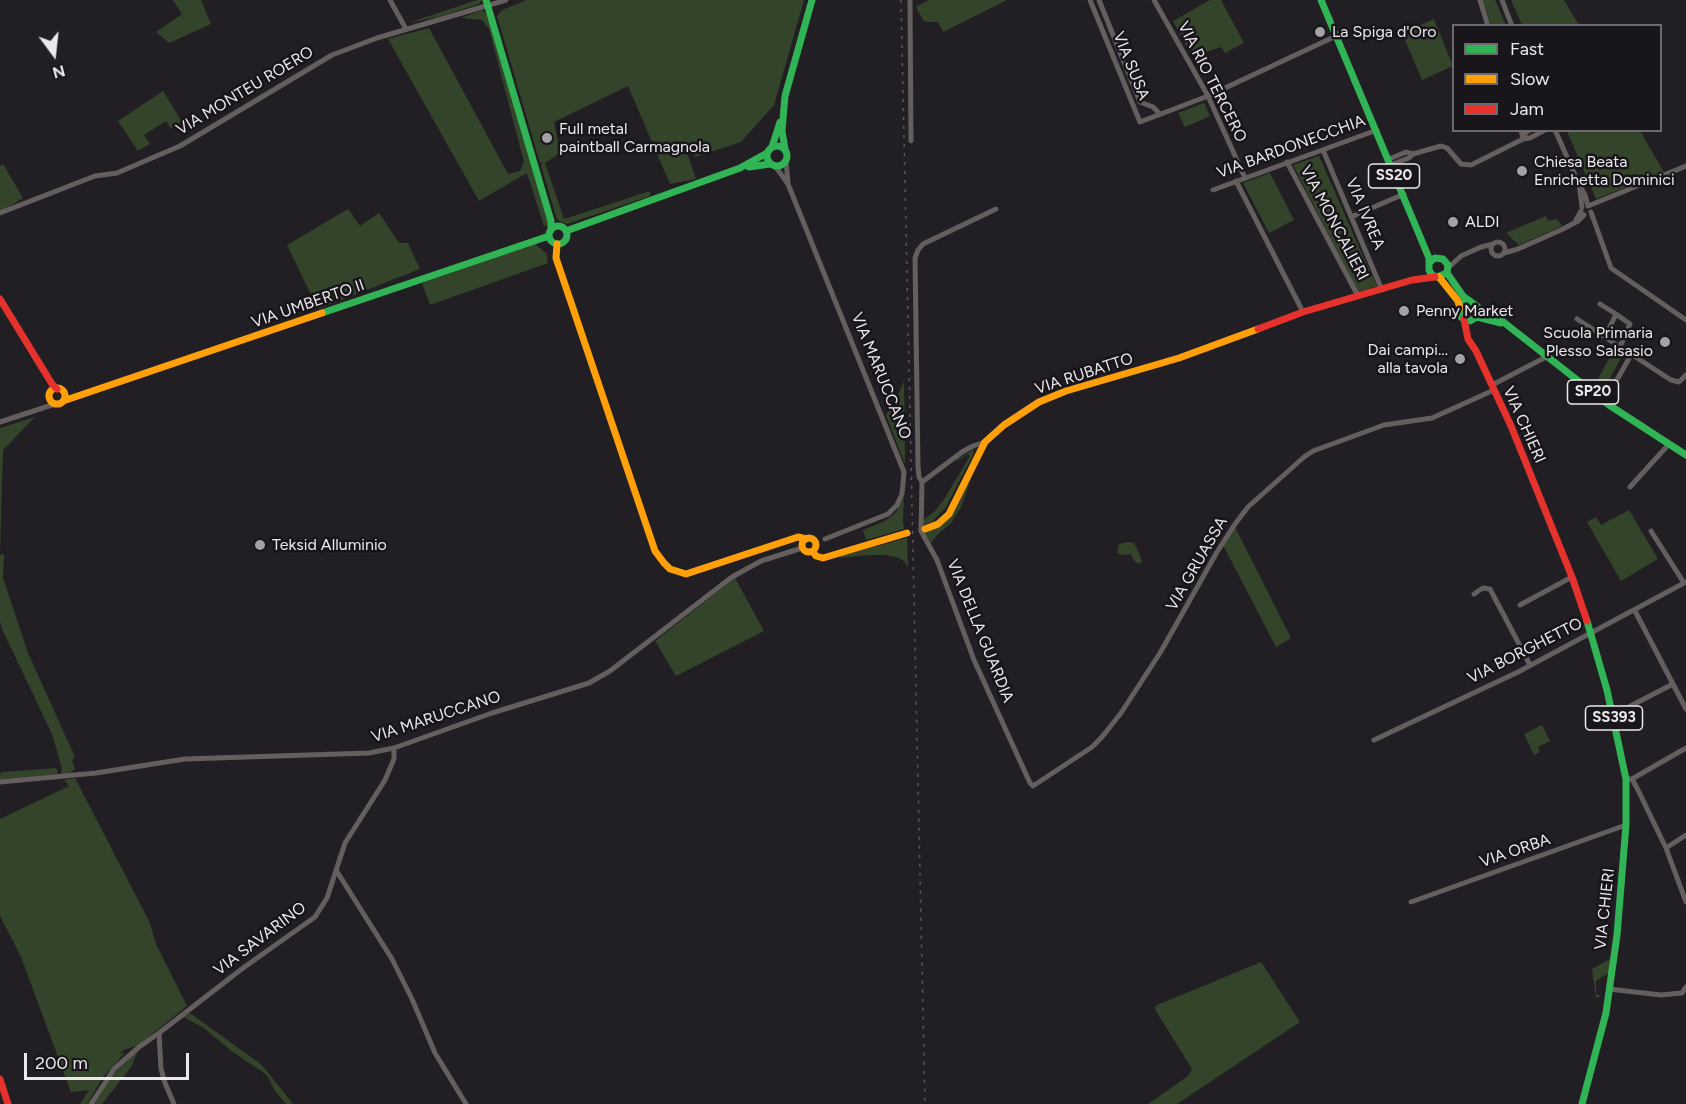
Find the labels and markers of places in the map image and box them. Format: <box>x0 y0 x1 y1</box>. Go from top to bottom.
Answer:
place label: La Spiga d'Oro <box>1332 22 1437 42</box>
marker: La Spiga d'Oro <box>1313 25 1327 39</box>
place label: Full metal paintball Carmagnola <box>559 119 710 157</box>
marker: Full metal paintball Carmagnola <box>540 131 554 145</box>
place label: Chiesa Beata Enrichetta Dominici <box>1534 152 1675 190</box>
marker: Chiesa Beata Enrichetta Dominici <box>1515 164 1529 178</box>
place label: ALDI <box>1465 212 1499 232</box>
marker: ALDI <box>1446 215 1460 229</box>
place label: Penny Market <box>1416 301 1513 321</box>
marker: Penny Market <box>1397 304 1411 318</box>
place label: Scuola Primaria Plesso Salsasio <box>1543 323 1653 361</box>
marker: Scuola Primaria Plesso Salsasio <box>1658 335 1672 349</box>
place label: Dai campi... alla tavola <box>1368 340 1448 378</box>
marker: Dai campi... alla tavola <box>1453 352 1467 366</box>
place label: Teksid Alluminio <box>272 535 387 555</box>
marker: Teksid Alluminio <box>253 538 267 552</box>

